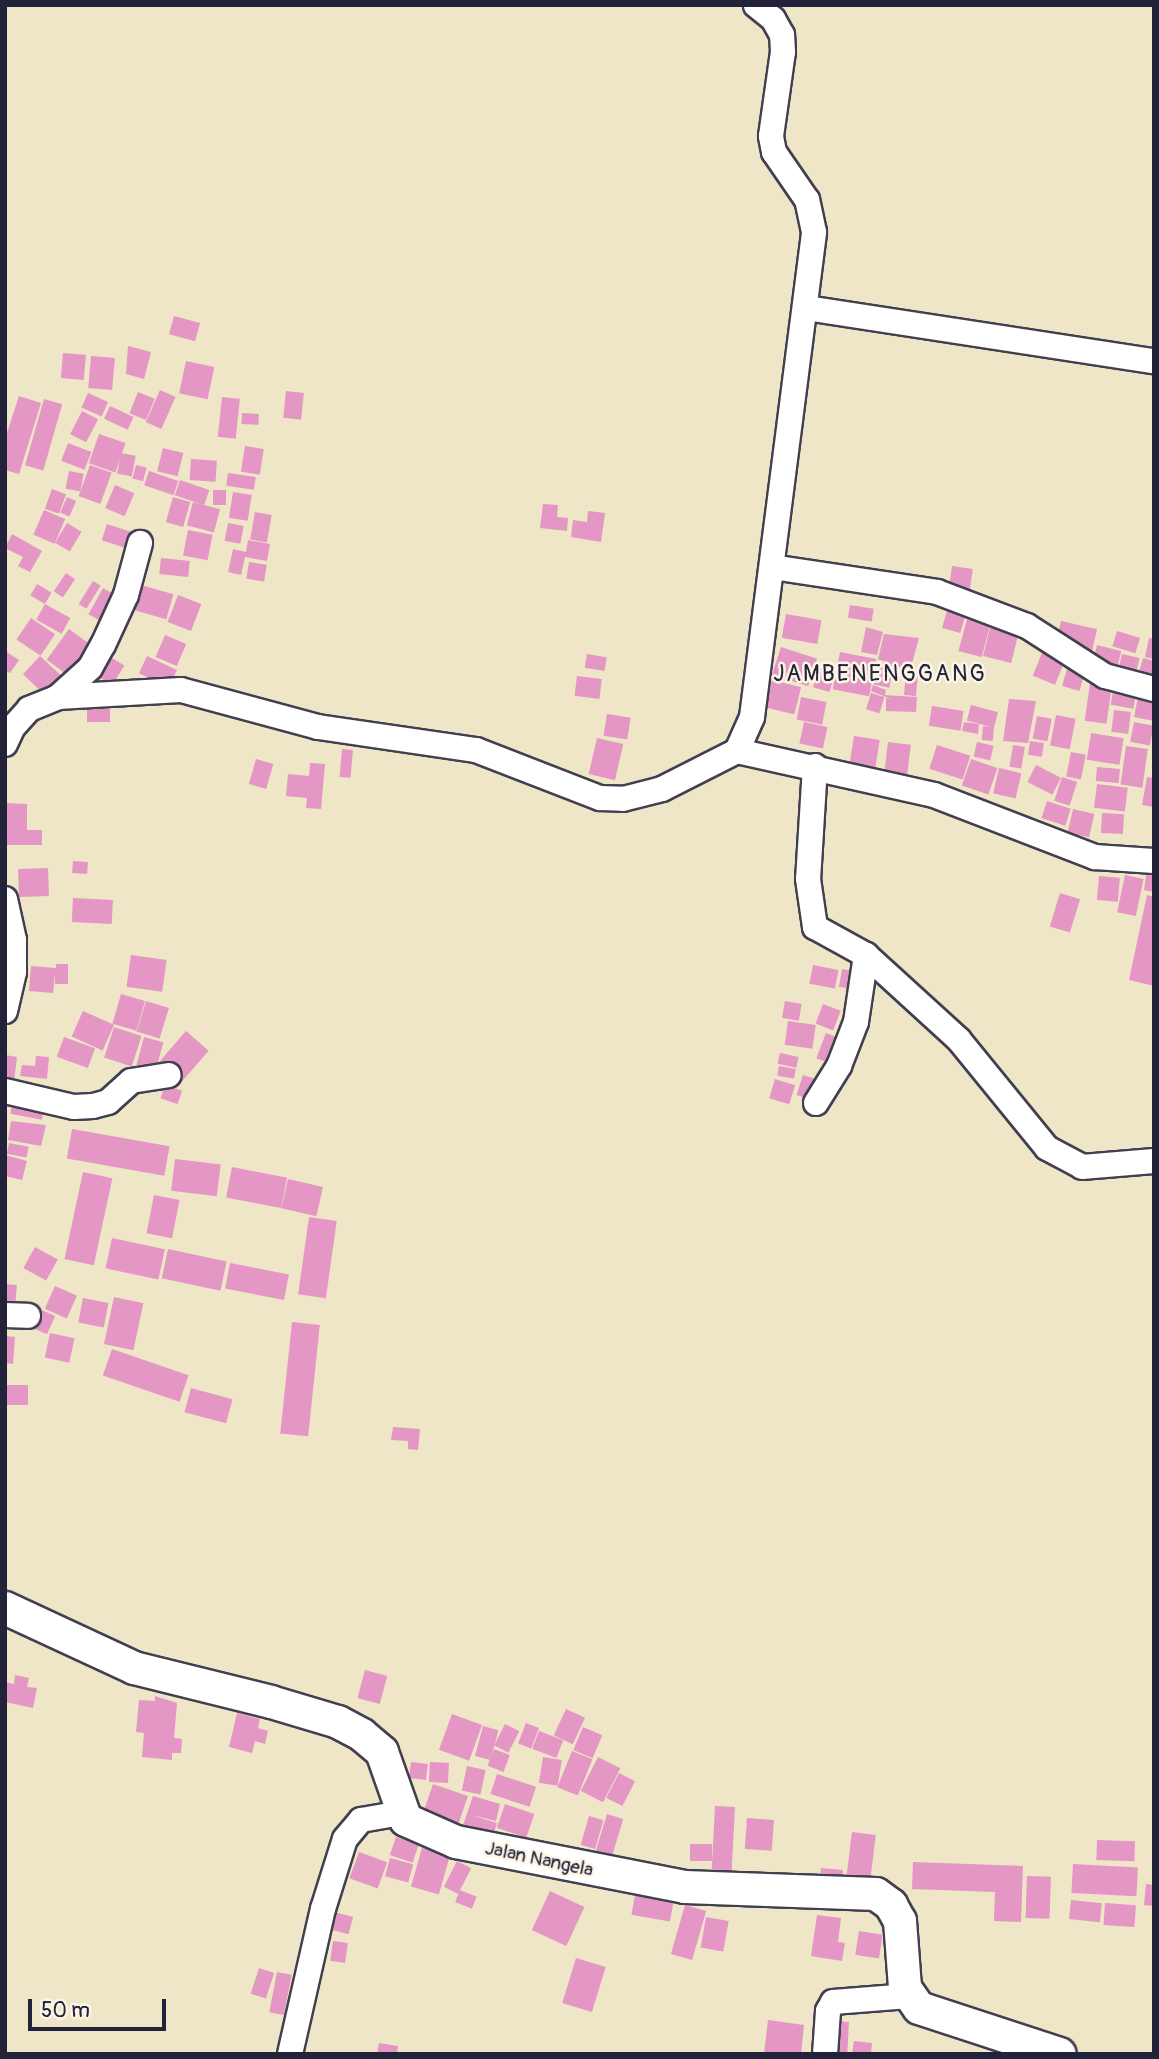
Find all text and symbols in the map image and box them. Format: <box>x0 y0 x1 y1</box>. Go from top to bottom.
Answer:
district label: JAMBENENGGANG <box>775 660 985 688</box>
street label: Jalan Nangela <box>483 1837 595 1883</box>
scale bar <box>32 1986 170 2030</box>
text: 50 m <box>41 1997 90 2024</box>

